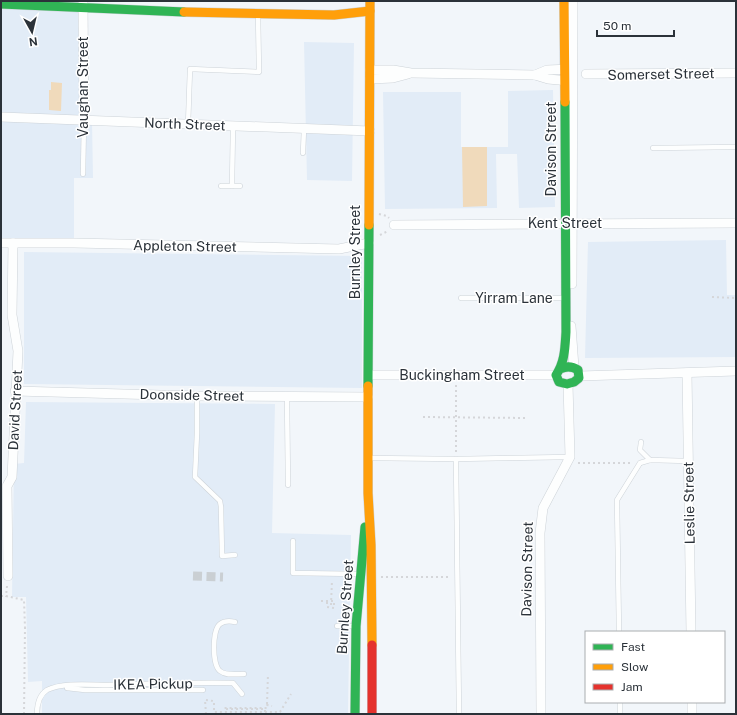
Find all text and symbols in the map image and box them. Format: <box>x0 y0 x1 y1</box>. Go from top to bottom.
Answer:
north arrow <box>12 12 52 52</box>
scale bar <box>597 12 674 38</box>
text: 50 m <box>603 19 631 33</box>
text: N <box>28 35 38 48</box>
street label: Vaughan Street <box>75 36 91 138</box>
street label: Somerset Street <box>607 65 715 83</box>
street label: Davison Street <box>543 101 559 197</box>
street label: North Street <box>144 115 226 133</box>
street label: Burnley Street <box>347 205 363 299</box>
street label: Kent Street <box>528 215 602 231</box>
street label: Appleton Street <box>133 237 237 255</box>
street label: Yirram Lane <box>475 290 553 306</box>
street label: Buckingham Street <box>399 367 525 383</box>
street label: David Street <box>5 369 25 451</box>
street label: Doonside Street <box>140 386 244 404</box>
street label: Leslie Street <box>680 462 698 544</box>
street label: Davison Street <box>518 521 536 617</box>
street label: Burnley Street <box>334 559 356 655</box>
legend <box>585 631 725 703</box>
text: Fast <box>621 640 646 654</box>
text: Slow <box>621 660 649 674</box>
street label: IKEA Pickup <box>113 675 193 693</box>
text: Jam <box>621 680 643 694</box>

